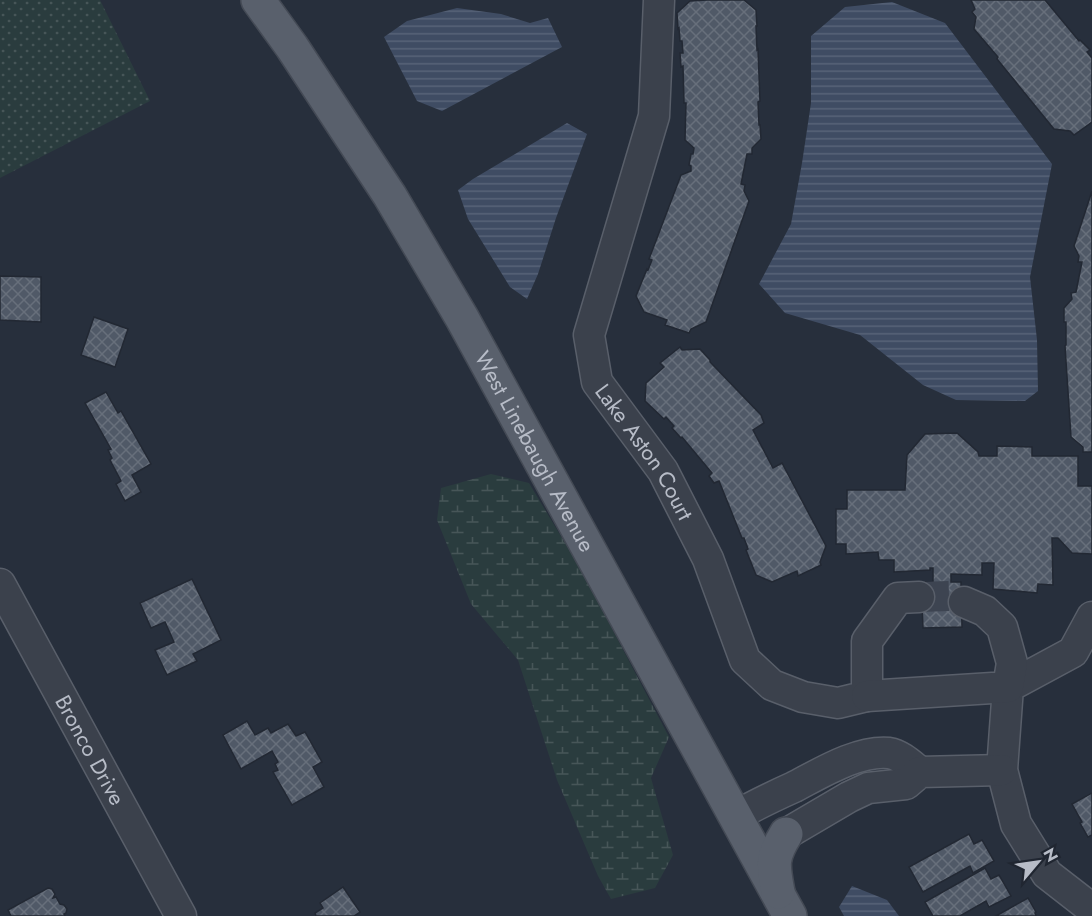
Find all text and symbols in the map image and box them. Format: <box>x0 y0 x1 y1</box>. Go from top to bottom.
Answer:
street label: West Linebaugh Avenue <box>467 345 603 557</box>
street label: Lake Aston Court <box>588 377 702 526</box>
street label: Bronco Drive <box>47 689 134 811</box>
north arrow <box>1008 832 1068 892</box>
text: N <box>1038 844 1064 866</box>

